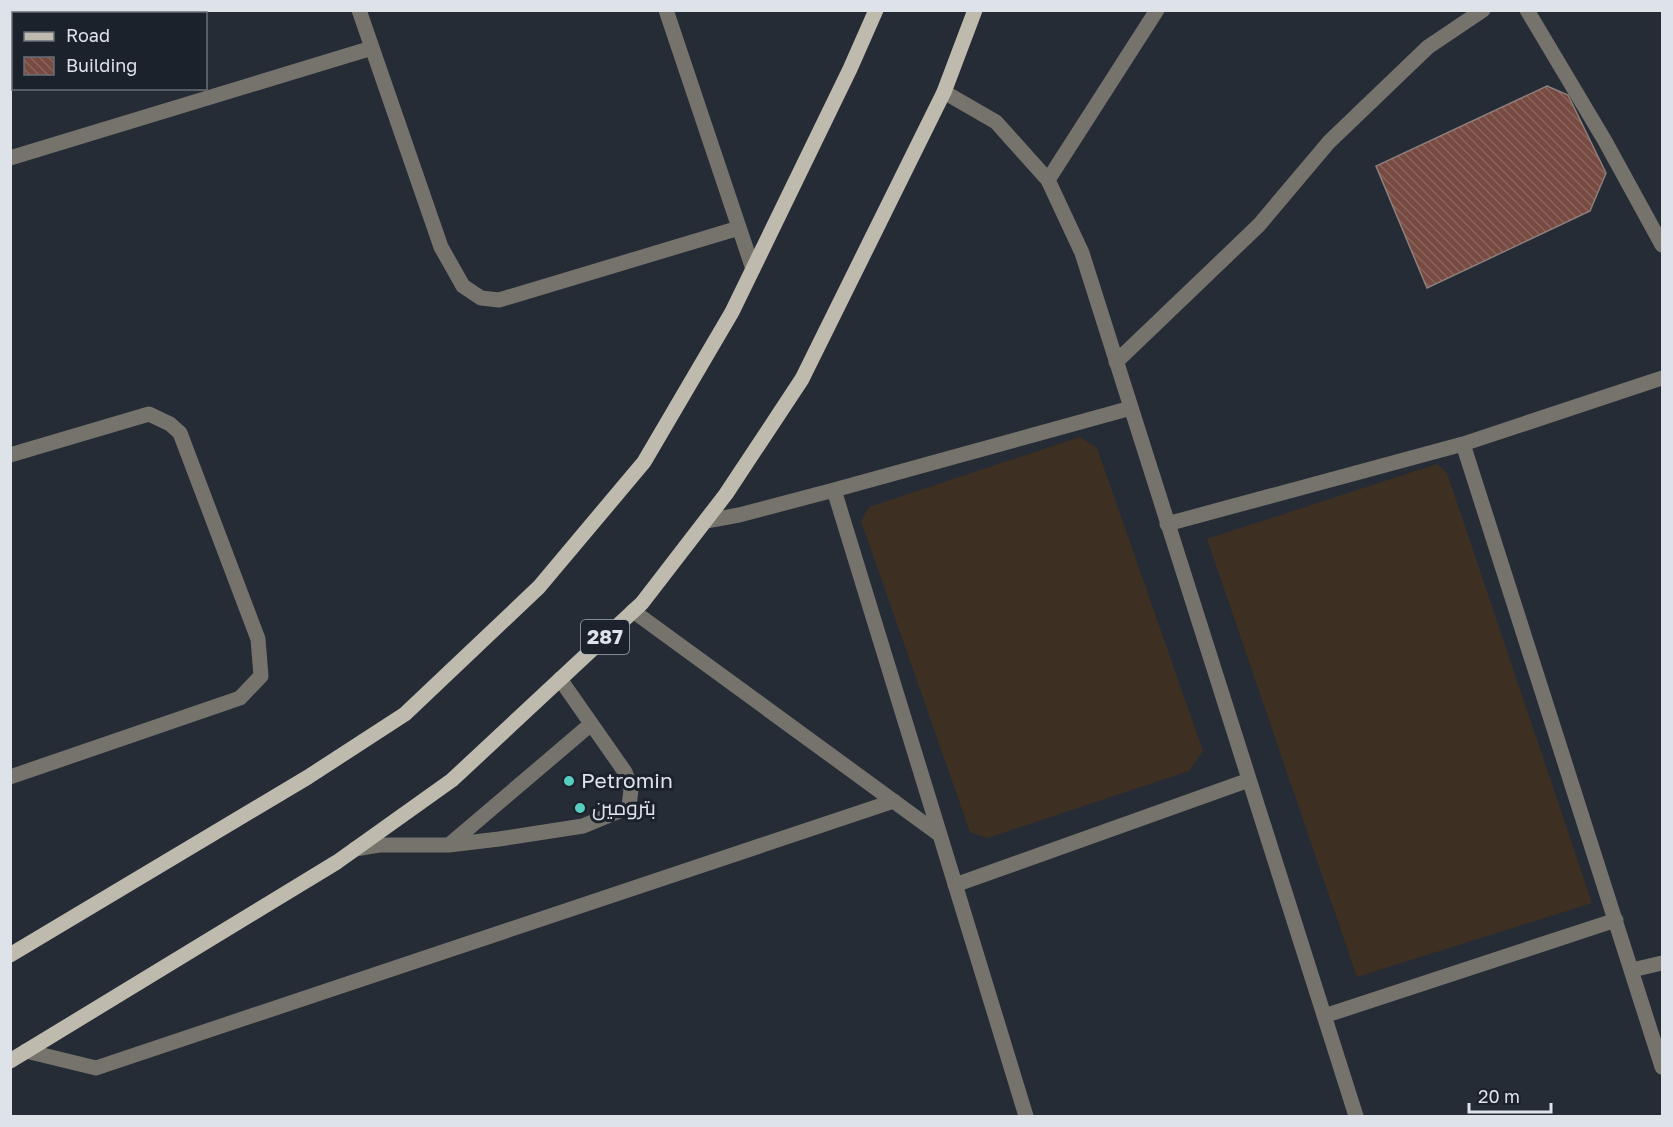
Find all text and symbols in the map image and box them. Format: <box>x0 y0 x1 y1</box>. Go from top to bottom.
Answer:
legend <box>12 12 207 90</box>
text: Road <box>66 24 110 46</box>
text: Building <box>66 54 137 76</box>
road number: 287 <box>581 620 629 654</box>
place label: Petromin <box>581 767 673 793</box>
marker: Petromin <box>562 774 576 788</box>
place label: بترومين <box>592 794 656 821</box>
marker: بترومين <box>573 801 587 815</box>
scale bar <box>1469 1076 1552 1114</box>
text: 20 m <box>1478 1085 1520 1107</box>

